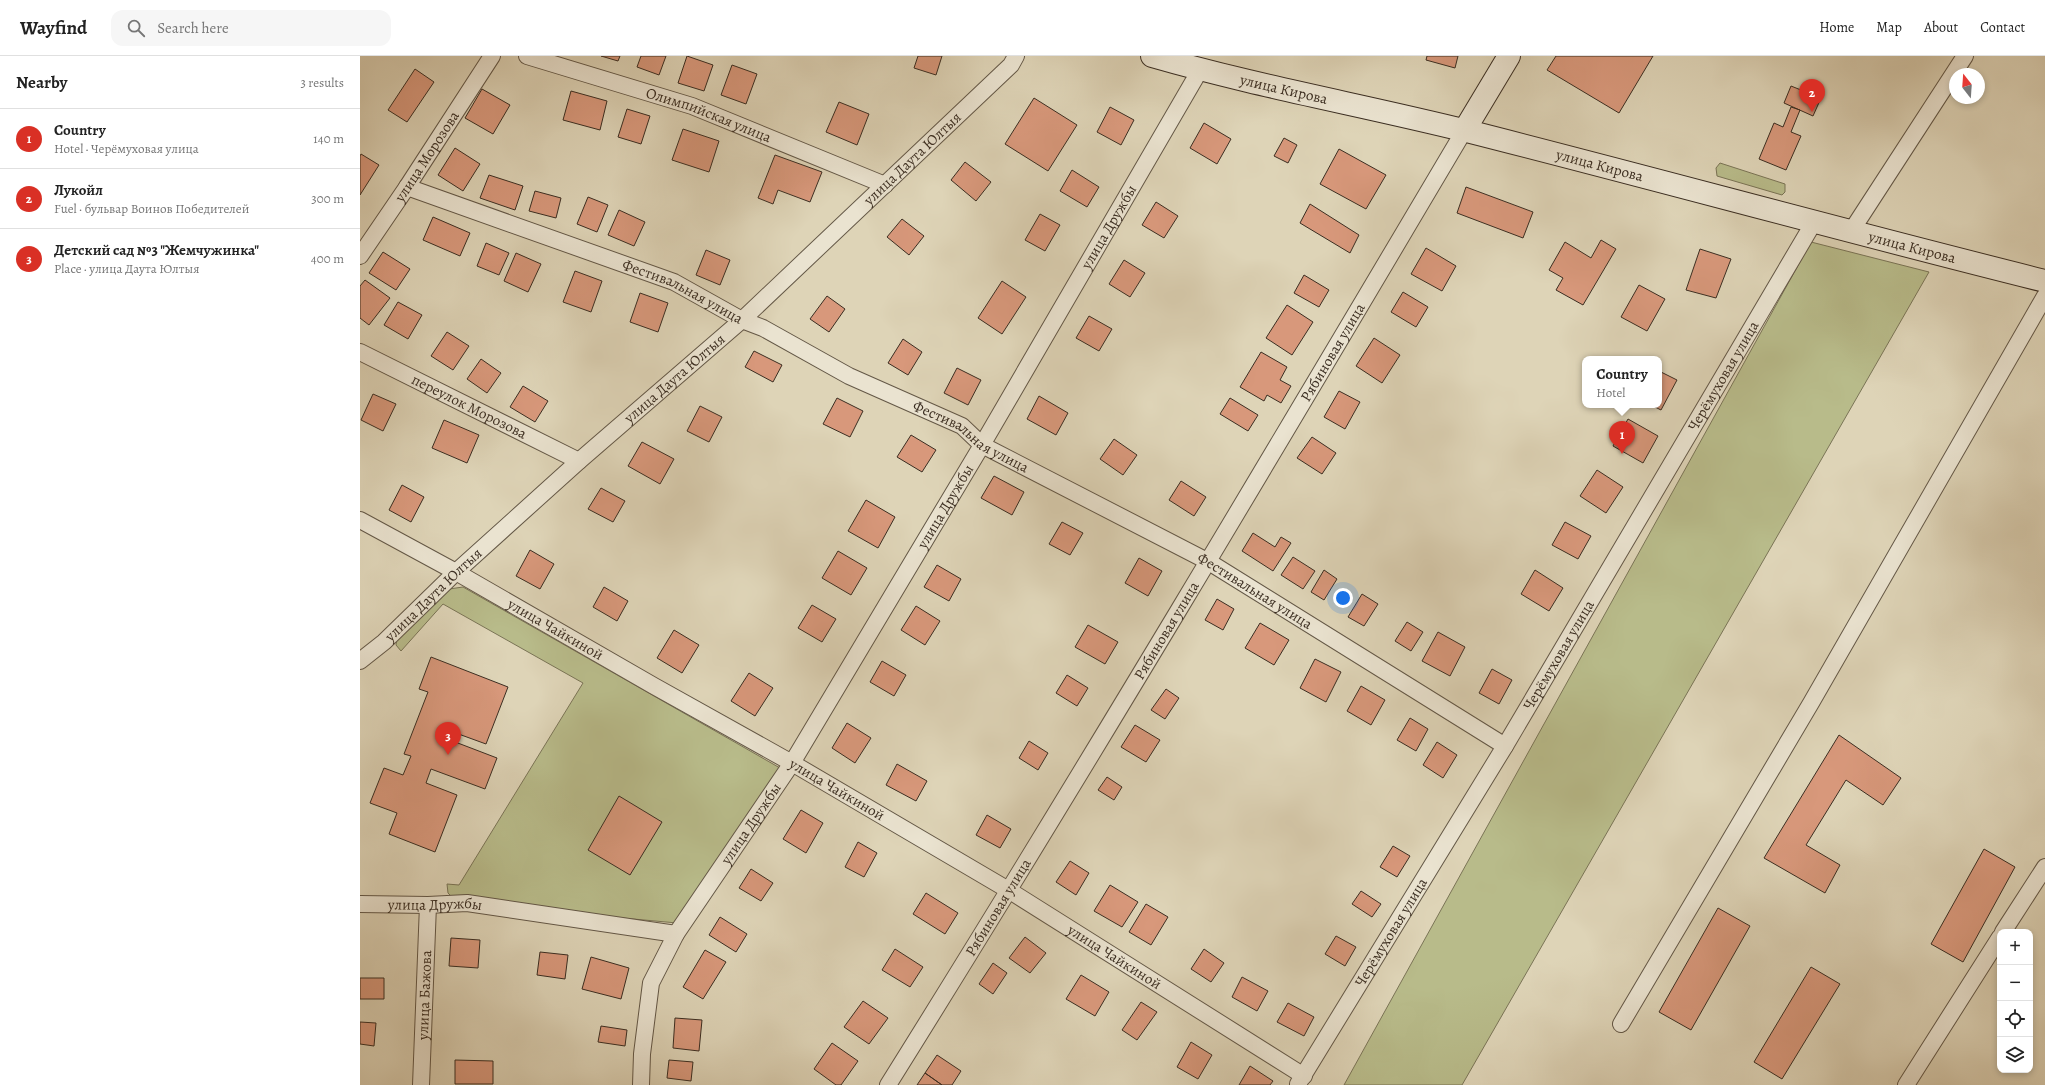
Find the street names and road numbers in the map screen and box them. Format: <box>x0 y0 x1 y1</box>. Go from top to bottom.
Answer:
street label: улица Кирова <box>1237 69 1330 109</box>
street label: Олимпийская улица <box>644 83 774 147</box>
street label: улица Морозова <box>389 107 464 207</box>
street label: улица Даута Юлтыя <box>859 107 965 210</box>
street label: улица Кирова <box>1553 144 1646 186</box>
street label: улица Дружбы <box>1076 181 1141 274</box>
street label: улица Кирова <box>1866 226 1958 268</box>
street label: Фестивальная улица <box>620 254 747 329</box>
street label: Рябиновая улица <box>1296 299 1370 405</box>
street label: Черёмуховая улица <box>1683 317 1763 435</box>
street label: улица Даута Юлтыя <box>619 329 729 428</box>
street label: переулок Морозова <box>408 369 530 443</box>
street label: Фестивальная улица <box>910 396 1032 477</box>
street label: улица Дружбы <box>912 461 978 553</box>
street label: улица Даута Юлтыя <box>380 543 486 647</box>
street label: Фестивальная улица <box>1194 548 1316 634</box>
street label: Рябиновая улица <box>1129 578 1204 683</box>
street label: улица Чайкиной <box>503 593 607 665</box>
street label: Черёмуховая улица <box>1518 596 1599 714</box>
street label: улица Чайкиной <box>785 753 889 825</box>
street label: улица Дружбы <box>716 779 786 869</box>
street label: Рябиновая улица <box>960 855 1036 960</box>
street label: Черёмуховая улица <box>1350 874 1432 990</box>
street label: улица Дружбы <box>387 893 484 915</box>
street label: улица Чайкиной <box>1063 919 1166 994</box>
street label: улица Бажова <box>413 950 436 1041</box>

